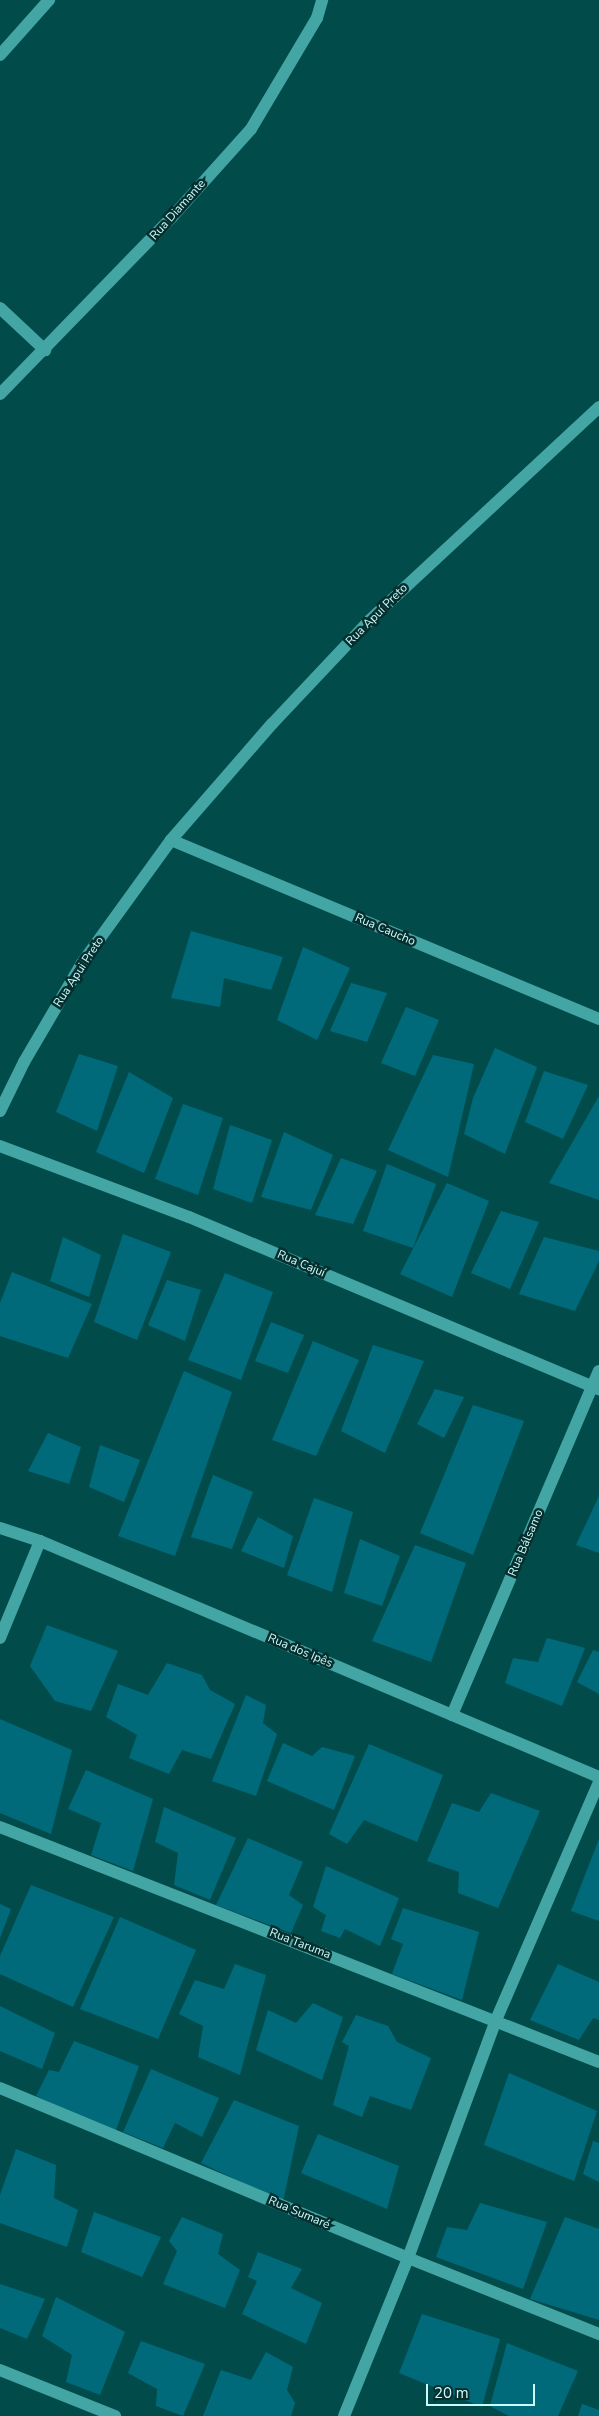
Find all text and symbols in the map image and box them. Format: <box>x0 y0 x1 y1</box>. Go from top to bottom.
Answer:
street label: Rua Diamante <box>147 177 209 243</box>
street label: Rua Apuí Preto <box>343 581 411 649</box>
street label: Rua Caucho <box>353 911 417 949</box>
street label: Rua Apui Preto <box>51 934 107 1010</box>
street label: Rua Cajuí <box>275 1247 327 1281</box>
street label: Rua Bálsamo <box>505 1507 547 1579</box>
street label: Rua dos Ipês <box>265 1631 335 1671</box>
street label: Rua Taruma <box>267 1926 333 1962</box>
street label: Rua Sumaré <box>266 2194 332 2232</box>
scale bar <box>429 2374 538 2406</box>
text: 20 m <box>434 2383 469 2403</box>

